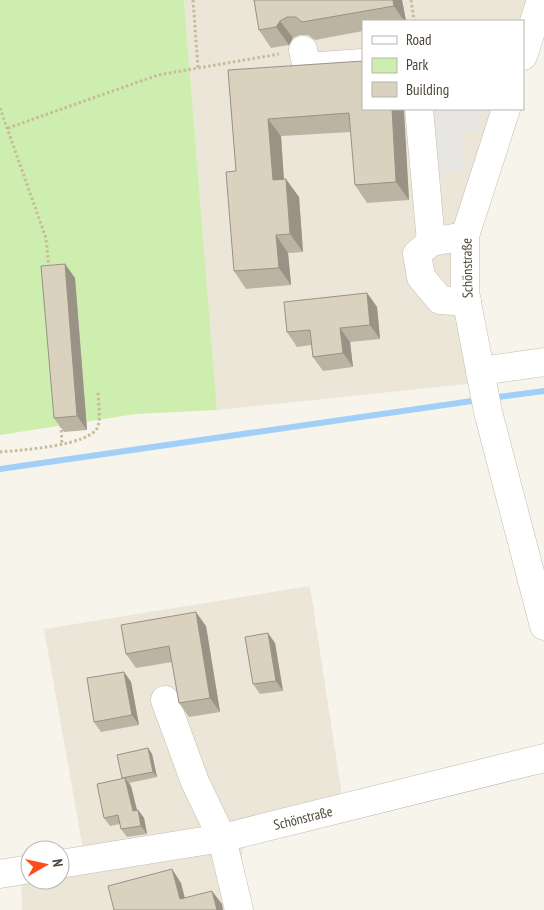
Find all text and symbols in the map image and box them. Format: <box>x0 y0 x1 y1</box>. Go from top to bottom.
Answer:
legend <box>362 20 524 110</box>
text: Road <box>406 30 432 49</box>
text: Park <box>406 55 428 74</box>
text: Building <box>406 80 449 99</box>
street label: Schönstraße <box>457 238 477 298</box>
street label: Schönstraße <box>272 802 334 834</box>
north arrow <box>20 840 70 890</box>
text: N <box>48 858 67 868</box>

